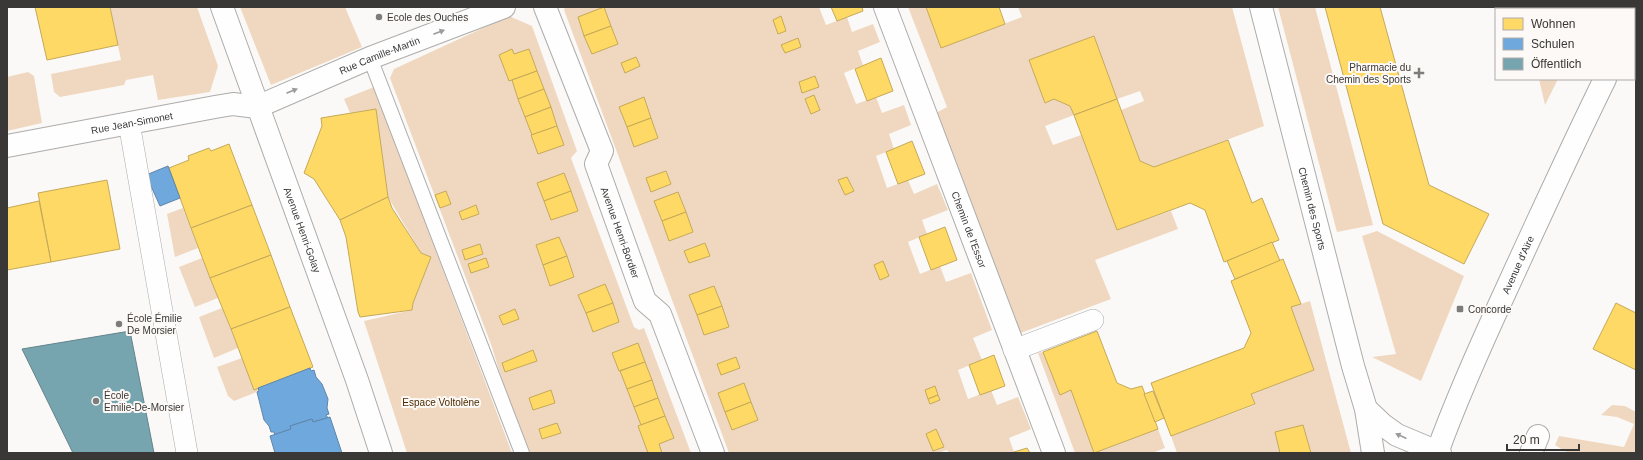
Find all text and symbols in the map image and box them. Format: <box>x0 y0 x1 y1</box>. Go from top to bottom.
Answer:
legend <box>1495 8 1635 80</box>
marker: Ecole des Ouches <box>374 12 384 22</box>
place label: Ecole des Ouches <box>387 12 468 23</box>
text: Wohnen <box>1531 17 1575 31</box>
one-way arrow <box>433 29 445 35</box>
street label: Rue Camille-Martin <box>338 35 421 77</box>
text: Schulen <box>1531 37 1574 51</box>
text: Öffentlich <box>1531 57 1581 71</box>
place label: Pharmacie du Chemin des Sports <box>1326 62 1411 85</box>
marker: Pharmacie du Chemin des Sports <box>1414 68 1424 78</box>
one-way arrow <box>287 88 298 94</box>
street label: Rue Jean-Simonet <box>90 110 174 136</box>
street label: Chemin des Sports <box>1296 166 1328 251</box>
street label: Avenue Henri-Golay <box>282 186 323 274</box>
street label: Avenue Henri-Bordier <box>599 186 642 280</box>
street label: Chemin de l'Essor <box>949 190 989 270</box>
street label: Avenue d'Aïre <box>1500 234 1536 295</box>
marker: Concorde <box>1455 304 1465 314</box>
place label: Concorde <box>1468 304 1512 315</box>
place label: École Émilie De Morsier <box>127 312 182 336</box>
marker: École Émilie De Morsier <box>114 319 124 329</box>
place label: École Emilie-De-Morsier <box>104 389 185 413</box>
marker: École Emilie-De-Morsier <box>91 396 101 406</box>
park label: Espace Voltolène <box>402 397 480 408</box>
scale bar <box>1507 426 1579 452</box>
one-way arrow <box>1395 433 1407 439</box>
text: 20 m <box>1513 433 1540 447</box>

